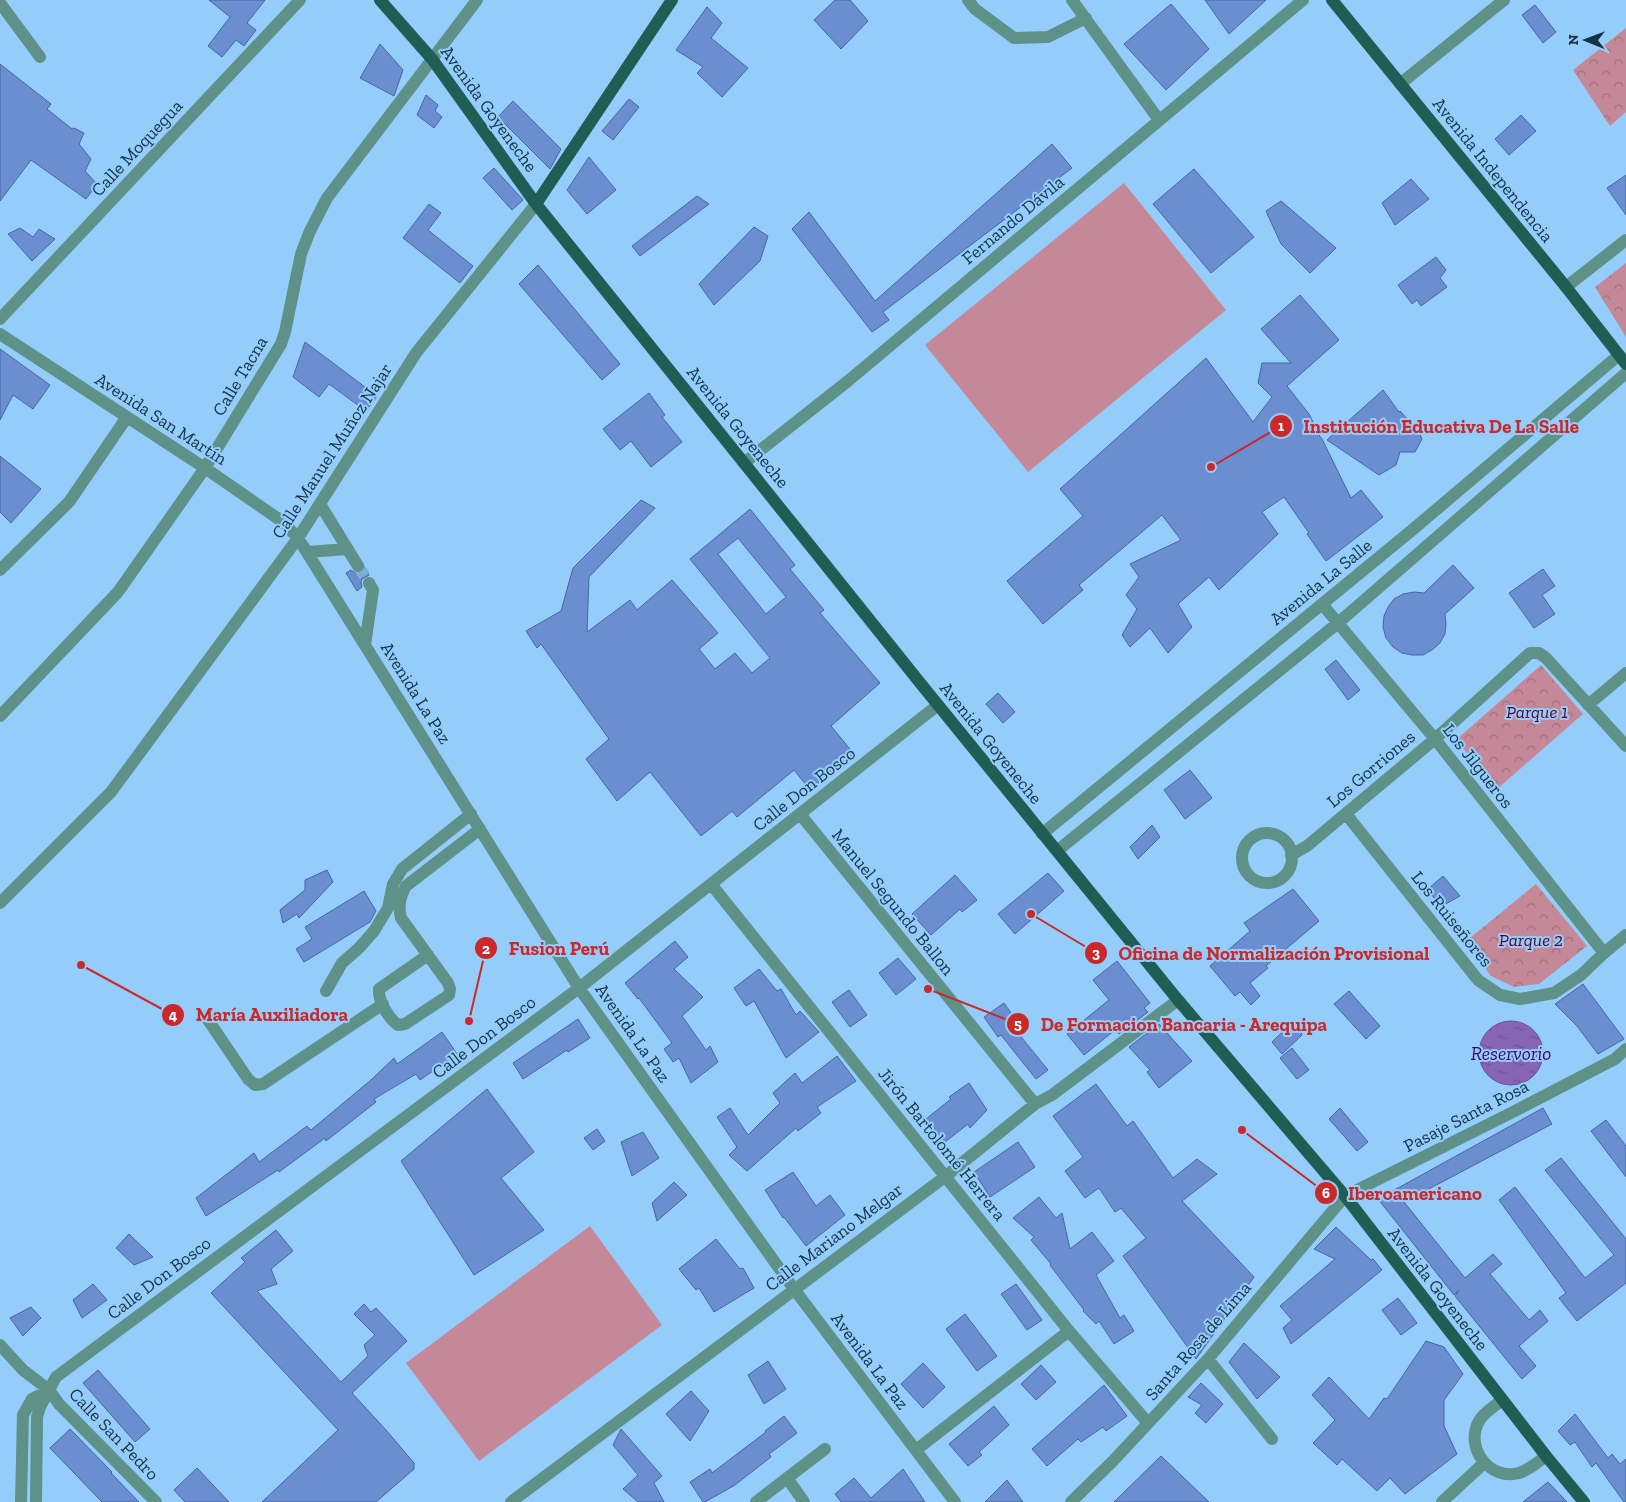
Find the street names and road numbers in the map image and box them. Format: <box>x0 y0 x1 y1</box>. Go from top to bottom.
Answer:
street label: Avenida Goyeneche <box>436 42 542 176</box>
street label: Avenida Independencia <box>1428 93 1558 247</box>
street label: Calle Moquegua <box>87 95 188 201</box>
street label: Fernando Dávila <box>957 171 1069 269</box>
street label: Calle Tacna <box>208 332 272 420</box>
street label: Calle Manuel Muñoz Najar <box>267 359 397 543</box>
street label: Avenida Goyeneche <box>682 362 794 492</box>
street label: Avenida San Martín <box>91 368 232 470</box>
street label: Avenida La Salle <box>1265 534 1377 630</box>
street label: Avenida La Paz <box>376 638 456 748</box>
street label: Avenida Goyeneche <box>935 678 1047 808</box>
street label: Los Jilgueros <box>1438 719 1518 813</box>
street label: Los Gorriones <box>1322 726 1420 812</box>
street label: Calle Don Bosco <box>748 742 860 836</box>
street label: Manuel Segundo Ballon <box>827 824 959 980</box>
street label: Los Ruiseñores <box>1407 867 1497 971</box>
street label: Avenida La Paz <box>591 979 675 1087</box>
street label: Calle Don Bosco <box>428 991 540 1083</box>
street label: Jirón Bartolomé Herrera <box>873 1063 1011 1225</box>
street label: Pasaje Santa Rosa <box>1400 1075 1532 1157</box>
street label: Calle Mariano Melgar <box>761 1178 907 1296</box>
street label: Avenida Goyeneche <box>1383 1223 1493 1355</box>
street label: Calle Don Bosco <box>103 1232 215 1324</box>
street label: Santa Rosa de Lima <box>1140 1277 1256 1405</box>
street label: Avenida La Paz <box>826 1308 914 1414</box>
street label: Calle San Pedro <box>64 1383 164 1485</box>

